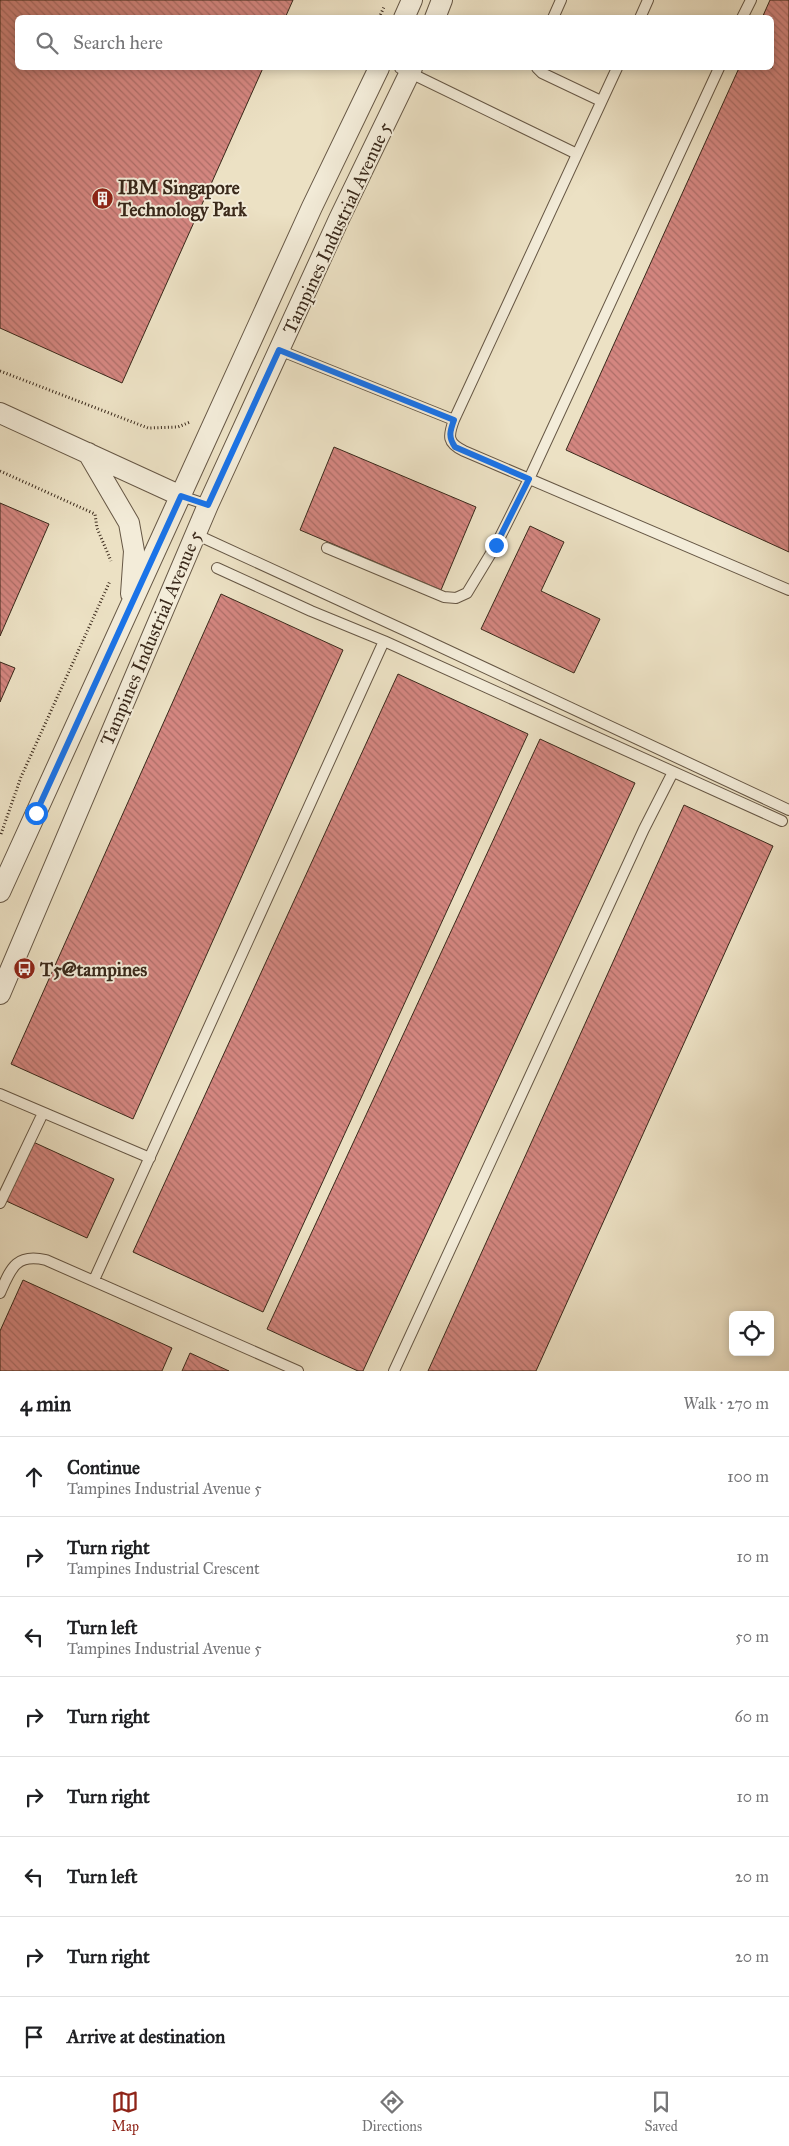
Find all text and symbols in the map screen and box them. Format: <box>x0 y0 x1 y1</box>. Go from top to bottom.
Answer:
search box <box>15 15 774 70</box>
icon: search <box>33 29 61 57</box>
text: Search here <box>73 31 163 54</box>
street label: Tampines Industrial Avenue 5 <box>278 118 396 338</box>
place label: IBM Singapore Technology Park <box>117 176 248 222</box>
building icon: IBM Singapore Technology Park <box>90 186 114 210</box>
street label: Tampines Industrial Avenue 5 <box>95 527 207 749</box>
route end <box>485 534 508 557</box>
route start <box>25 802 48 825</box>
bus stop icon: T5@tampines <box>12 957 36 981</box>
place label: T5@tampines <box>39 958 147 982</box>
map controls <box>729 1311 774 1356</box>
button: locate <box>729 1311 774 1356</box>
text: 4 min <box>20 1391 71 1417</box>
text: Walk · 270 m <box>683 1394 769 1413</box>
text: Continue <box>67 1456 140 1479</box>
icon: ahead <box>20 1463 48 1491</box>
text: 100 m <box>727 1467 769 1486</box>
text: Tampines Industrial Avenue 5 <box>67 1479 262 1498</box>
text: Turn right <box>67 1536 150 1559</box>
icon: right <box>20 1543 48 1571</box>
text: 10 m <box>737 1547 769 1566</box>
text: Tampines Industrial Crescent <box>67 1559 260 1578</box>
text: Turn left <box>67 1616 137 1639</box>
icon: left <box>20 1623 48 1651</box>
text: 50 m <box>735 1627 769 1646</box>
text: Tampines Industrial Avenue 5 <box>67 1639 262 1658</box>
icon: right <box>20 1703 48 1731</box>
text: Turn right <box>67 1705 150 1728</box>
text: 60 m <box>735 1707 769 1726</box>
icon: right <box>20 1783 48 1811</box>
text: Turn right <box>67 1785 150 1808</box>
text: 10 m <box>737 1787 769 1806</box>
icon: left <box>20 1863 48 1891</box>
text: Turn left <box>67 1865 137 1888</box>
text: 20 m <box>735 1867 769 1886</box>
icon: right <box>20 1943 48 1971</box>
text: Turn right <box>67 1945 150 1968</box>
text: 20 m <box>735 1947 769 1966</box>
icon: arrive <box>20 2023 48 2051</box>
text: Arrive at destination <box>67 2025 225 2048</box>
tab: Map <box>111 2088 139 2135</box>
tab: Directions <box>362 2088 422 2135</box>
tab: Saved <box>645 2088 678 2135</box>

